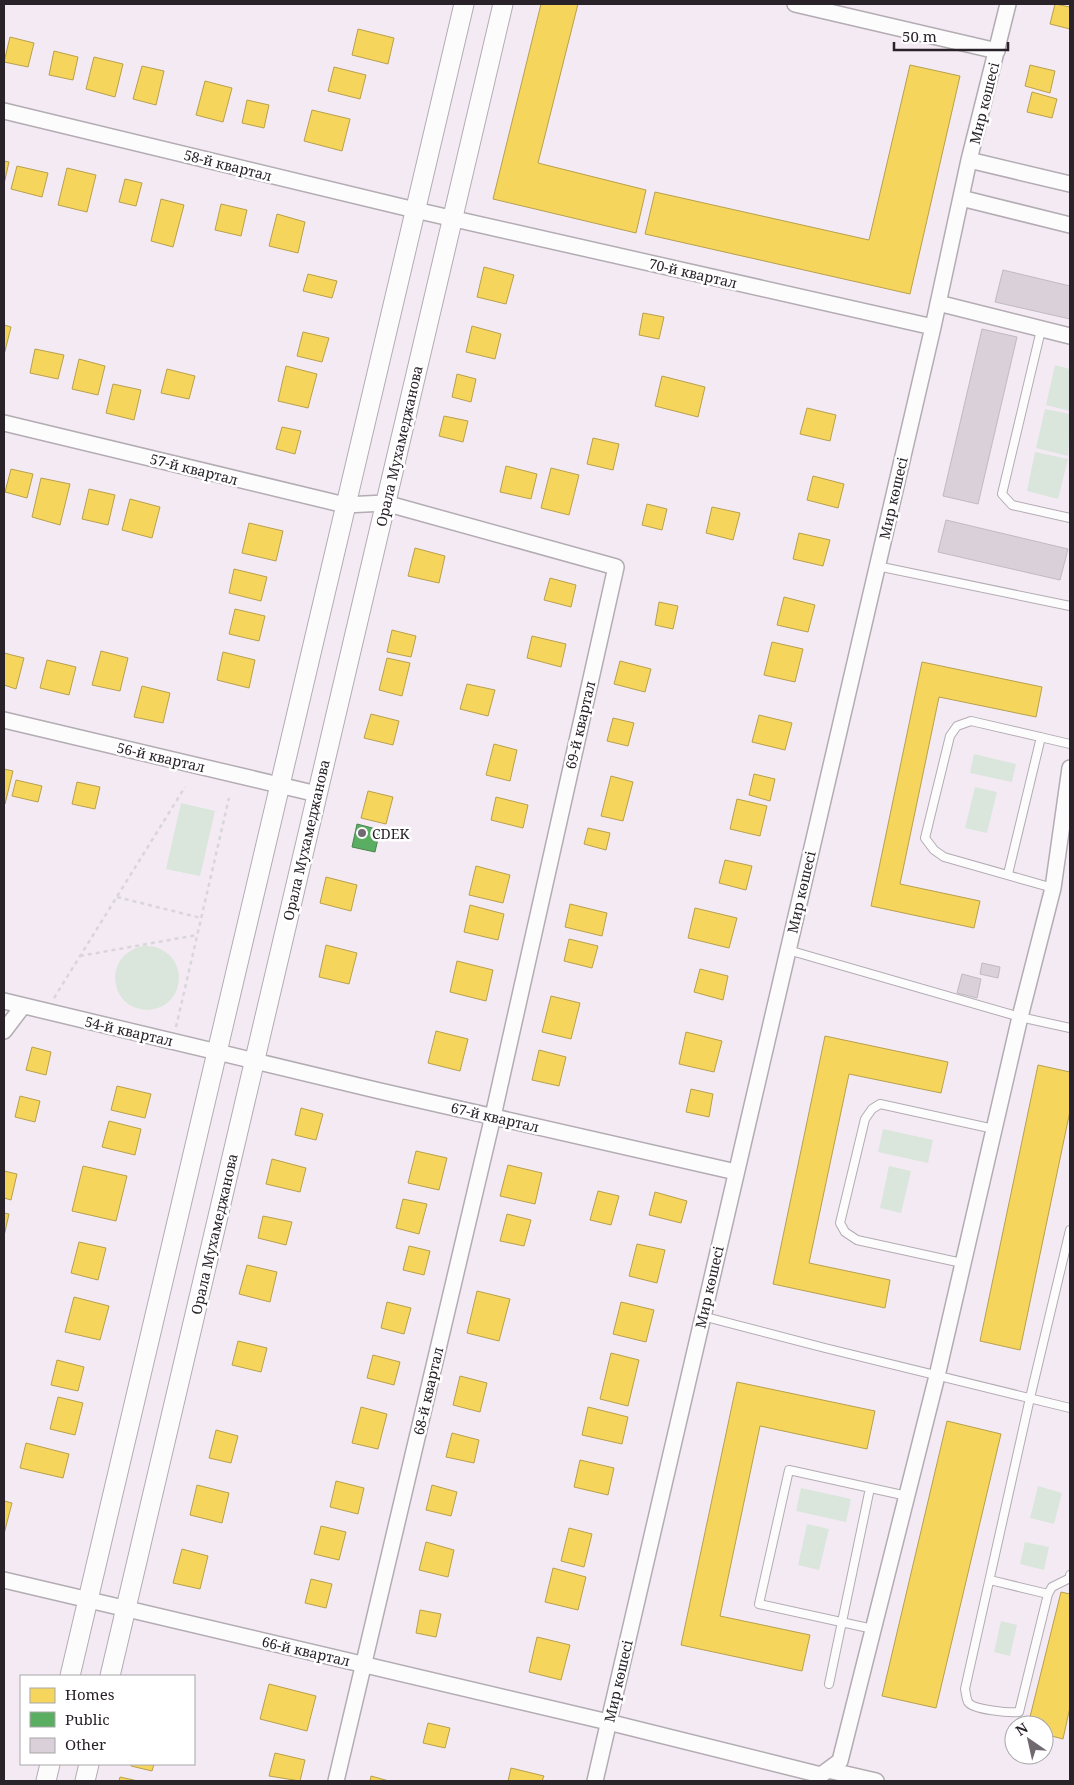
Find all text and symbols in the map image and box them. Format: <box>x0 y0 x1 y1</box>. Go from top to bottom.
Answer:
scale bar <box>894 20 1008 52</box>
text: 50 m <box>902 26 937 46</box>
street label: Мир көшесі <box>965 60 1003 146</box>
street label: 58-й квартал <box>182 145 274 185</box>
street label: 70-й квартал <box>647 254 739 292</box>
street label: Орала Мухамеджанова <box>371 363 427 528</box>
street label: 57-й квартал <box>148 449 240 489</box>
street label: Мир көшесі <box>874 455 912 541</box>
street label: 69-й квартал <box>561 679 599 771</box>
street label: 56-й квартал <box>115 738 207 776</box>
street label: Орала Мухамеджанова <box>278 757 334 922</box>
place label: CDEK <box>372 824 409 843</box>
marker: CDEK <box>356 827 368 839</box>
street label: Мир көшесі <box>782 849 820 935</box>
street label: 54-й квартал <box>83 1012 175 1050</box>
street label: 67-й квартал <box>449 1098 541 1136</box>
street label: Орала Мухамеджанова <box>186 1151 242 1316</box>
street label: Мир көшесі <box>690 1244 728 1330</box>
street label: 68-й квартал <box>409 1345 447 1437</box>
street label: 66-й квартал <box>260 1632 352 1670</box>
street label: Мир көшесі <box>599 1638 637 1724</box>
legend <box>20 1675 195 1765</box>
text: Homes <box>65 1684 115 1704</box>
text: Public <box>65 1709 110 1729</box>
north arrow <box>1004 1715 1054 1765</box>
text: N <box>1012 1718 1031 1740</box>
text: Other <box>65 1734 106 1754</box>

